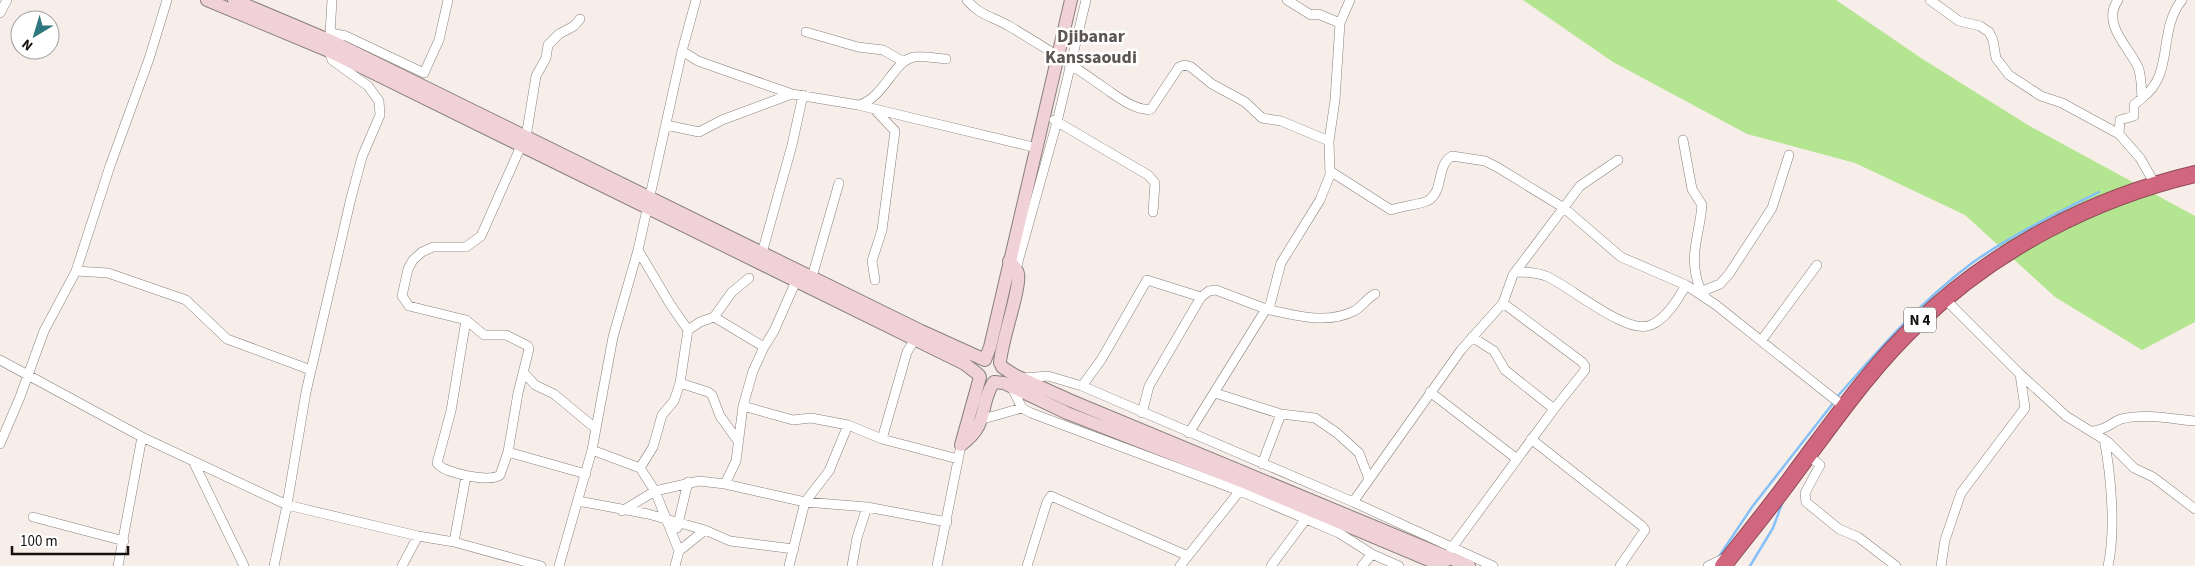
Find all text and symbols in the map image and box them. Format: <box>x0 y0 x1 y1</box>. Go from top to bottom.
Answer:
north arrow <box>10 10 60 60</box>
district label: Djibanar Kanssaoudi <box>1045 24 1137 70</box>
text: N <box>18 34 37 55</box>
road number: N 4 <box>1904 308 1936 332</box>
scale bar <box>12 524 129 556</box>
text: 100 m <box>20 531 58 552</box>

